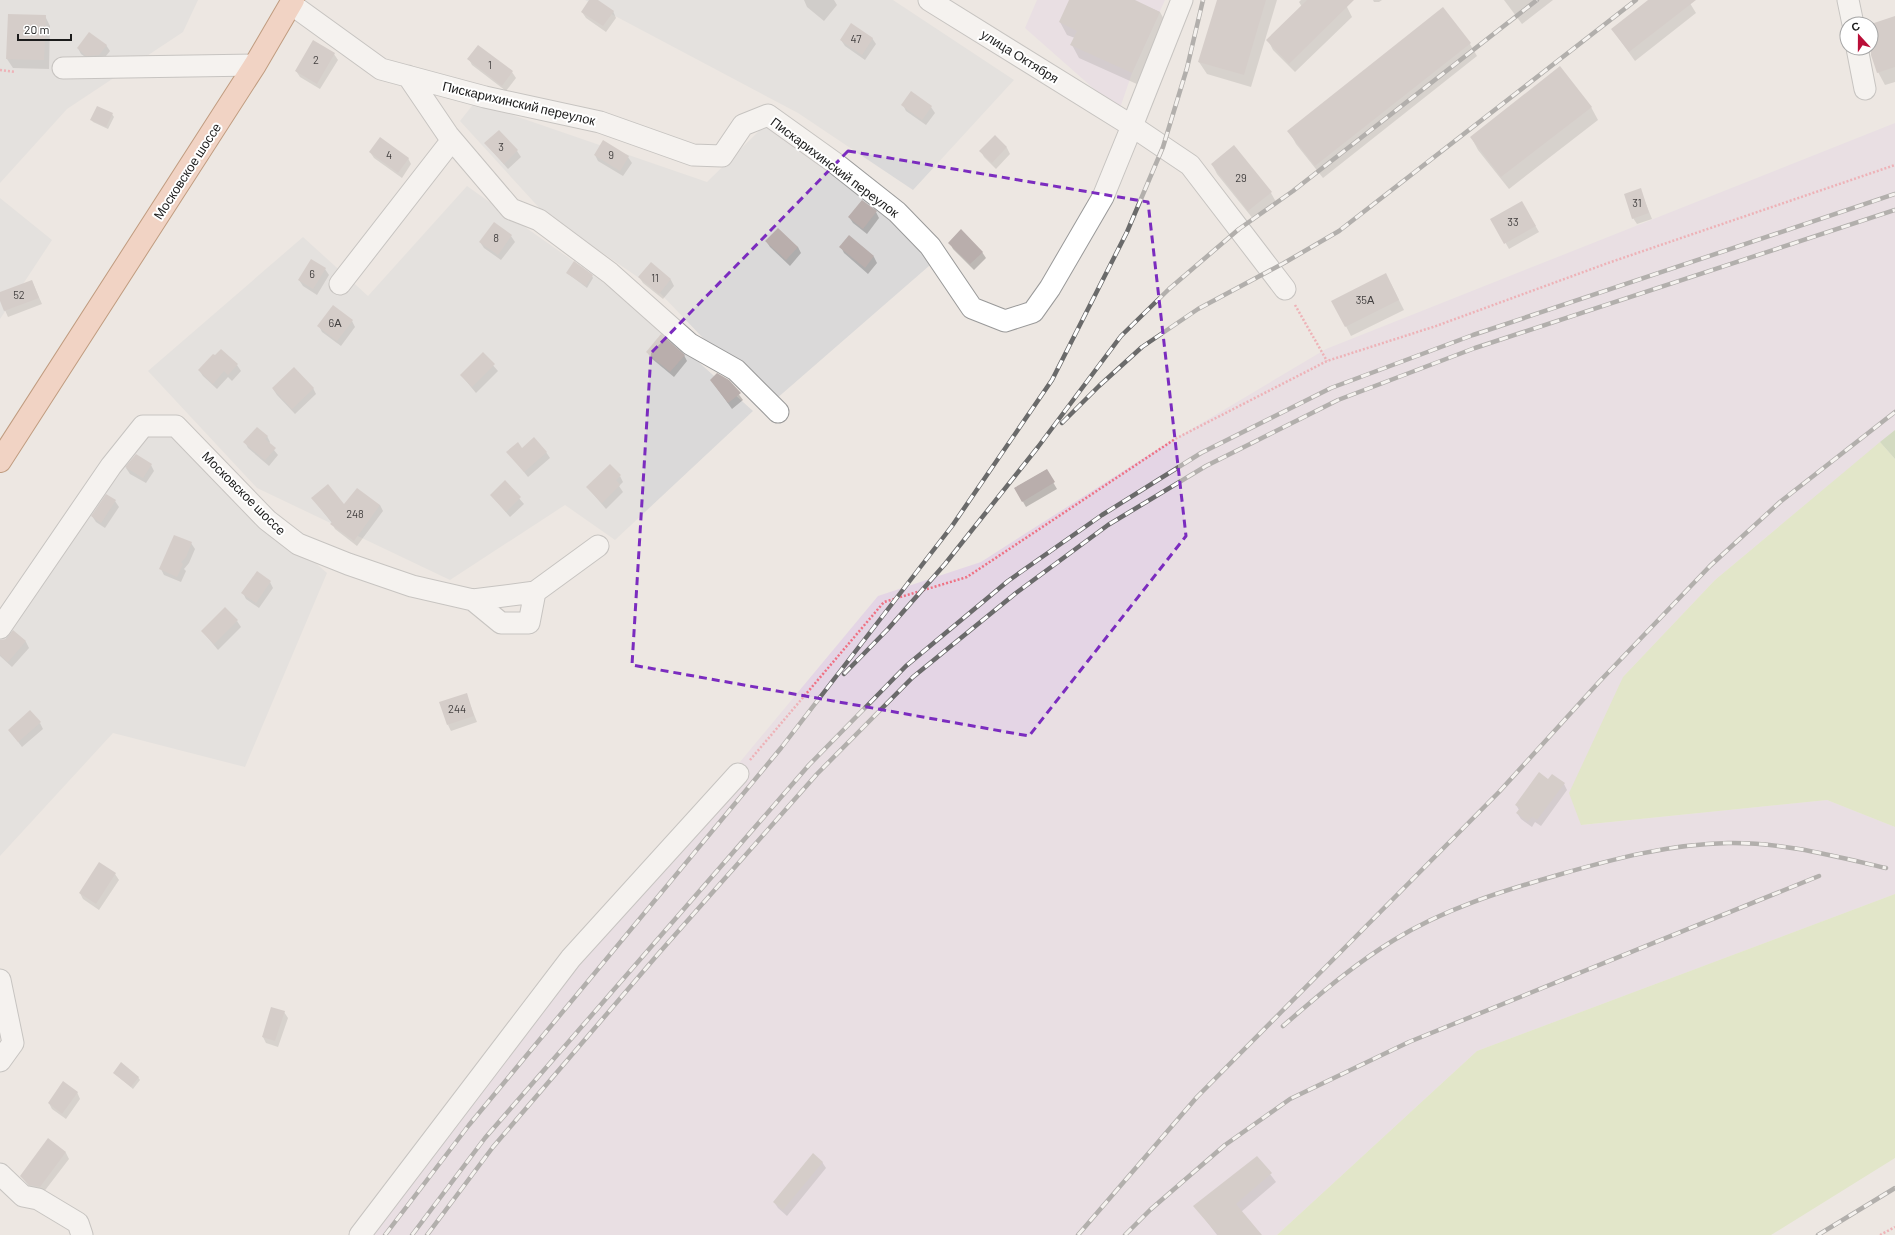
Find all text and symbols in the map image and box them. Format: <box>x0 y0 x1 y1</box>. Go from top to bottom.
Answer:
scale bar <box>18 16 71 42</box>
north arrow <box>1839 16 1879 56</box>
text: С <box>1849 19 1861 34</box>
text: 20 m <box>24 22 50 36</box>
street label: улица Октября <box>978 26 1062 86</box>
house number: 47 <box>851 32 861 45</box>
house number: 2 <box>313 53 319 66</box>
house number: 1 <box>488 58 492 71</box>
street label: Пискарихинский переулок <box>441 78 597 128</box>
street label: Пискарихинский переулок <box>768 114 903 221</box>
street label: Московское шоссе <box>150 120 224 222</box>
house number: 3 <box>498 140 504 153</box>
house number: 4 <box>386 148 392 161</box>
house number: 9 <box>608 148 614 161</box>
house number: 29 <box>1235 171 1247 184</box>
house number: 31 <box>1632 196 1642 209</box>
house number: 33 <box>1507 215 1519 228</box>
house number: 8 <box>493 231 499 244</box>
house number: 6 <box>309 267 315 280</box>
house number: 11 <box>651 271 659 284</box>
house number: 52 <box>13 288 25 301</box>
house number: 35А <box>1356 293 1375 306</box>
house number: 6А <box>328 316 342 329</box>
street label: Московское шоссе <box>199 448 289 538</box>
house number: 248 <box>346 507 364 520</box>
house number: 244 <box>448 702 466 715</box>

